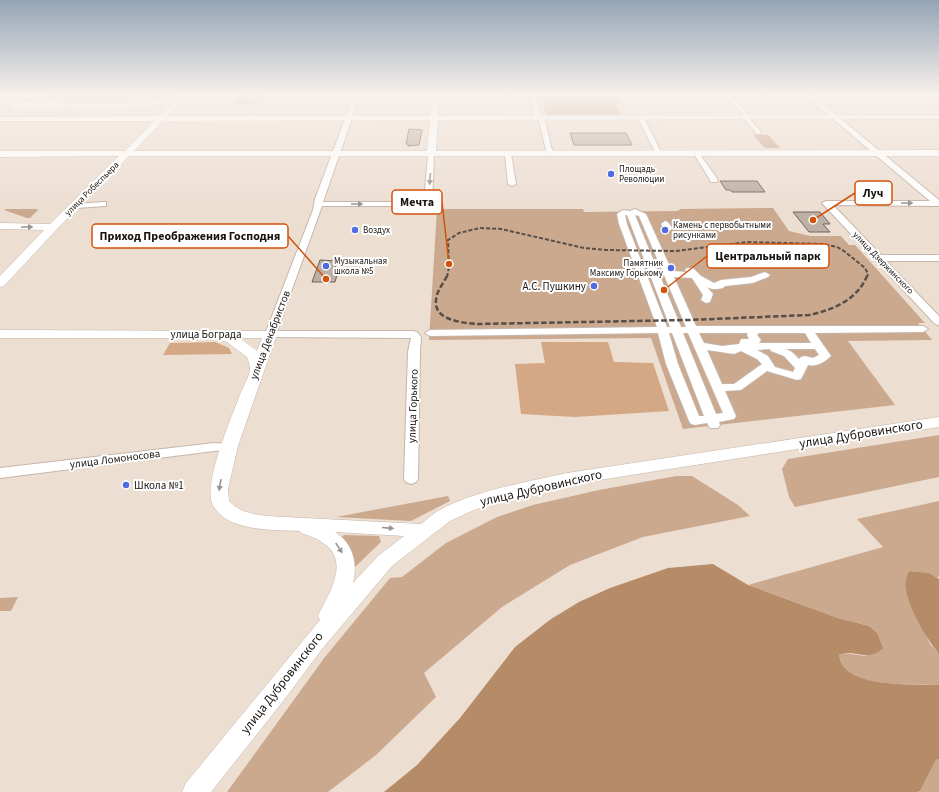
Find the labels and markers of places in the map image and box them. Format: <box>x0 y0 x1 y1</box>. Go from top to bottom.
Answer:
place label: Площадь Революции <box>619 163 664 186</box>
marker: Площадь Революции <box>606 169 616 179</box>
callout: Луч <box>855 181 892 205</box>
callout: Мечта <box>392 190 442 214</box>
place label: Камень с первобытными рисунками <box>673 219 771 242</box>
callout: Приход Преображения Господня <box>92 224 288 248</box>
place label: Воздух <box>363 224 390 237</box>
marker: Воздух <box>350 225 360 235</box>
marker: Камень с первобытными рисунками <box>660 225 670 235</box>
callout: Центральный парк <box>707 244 829 268</box>
place label: Музыкальная школа №5 <box>334 255 387 278</box>
place label: Памятник Максиму Горькому <box>590 257 664 280</box>
marker: Музыкальная школа №5 <box>321 261 331 271</box>
marker: Памятник Максиму Горькому <box>666 263 676 273</box>
place label: А.С. Пушкину <box>523 279 586 294</box>
marker: А.С. Пушкину <box>589 281 599 291</box>
place label: Школа №1 <box>134 478 184 493</box>
marker: Школа №1 <box>121 480 131 490</box>

